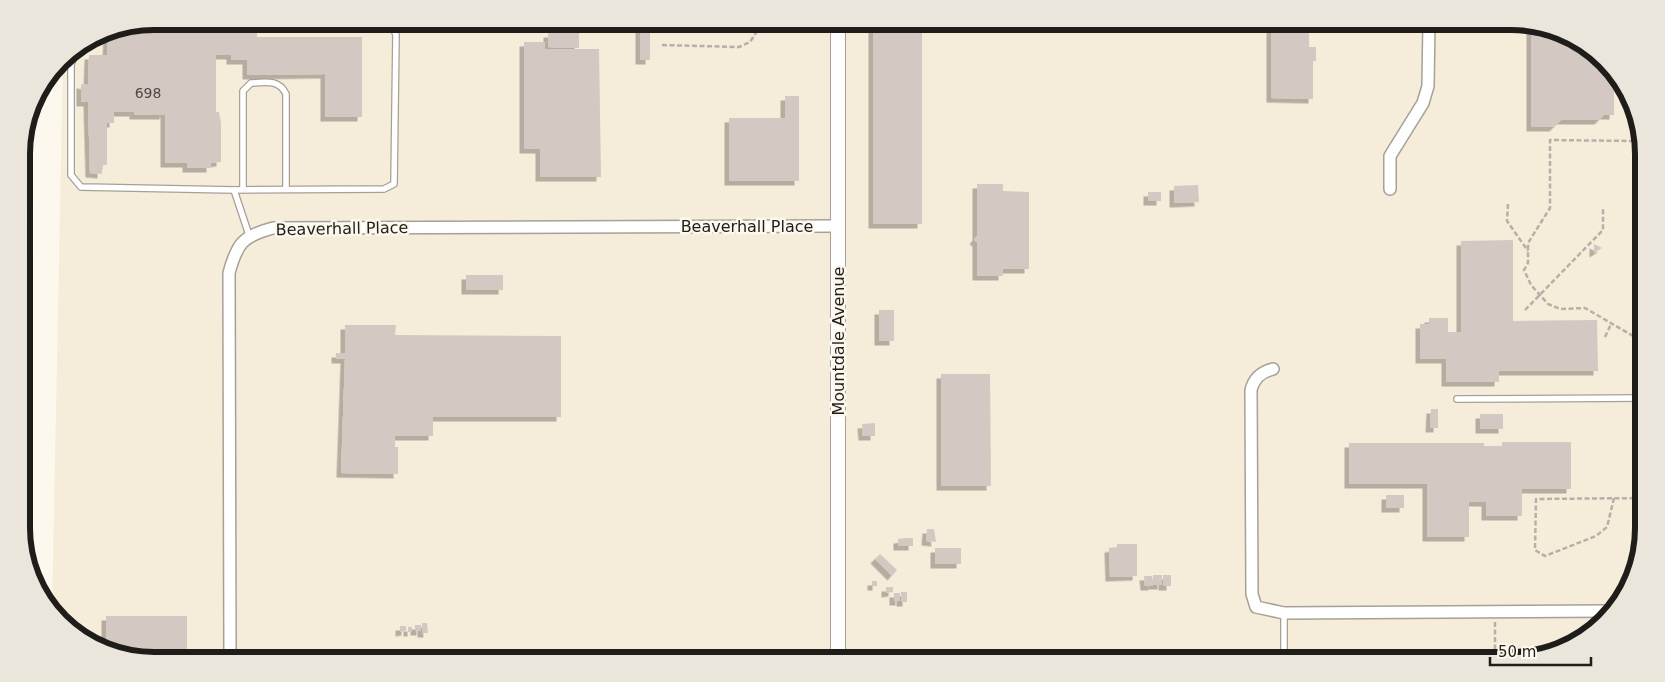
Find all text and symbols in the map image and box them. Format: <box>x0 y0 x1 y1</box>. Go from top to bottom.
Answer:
house number: 698 <box>135 85 161 101</box>
street label: Beaverhall Place <box>681 217 813 236</box>
street label: Beaverhall Place <box>276 218 409 239</box>
street label: Mountdale Avenue <box>829 267 848 415</box>
scale bar <box>1490 634 1591 666</box>
text: 50 m <box>1498 643 1536 661</box>

